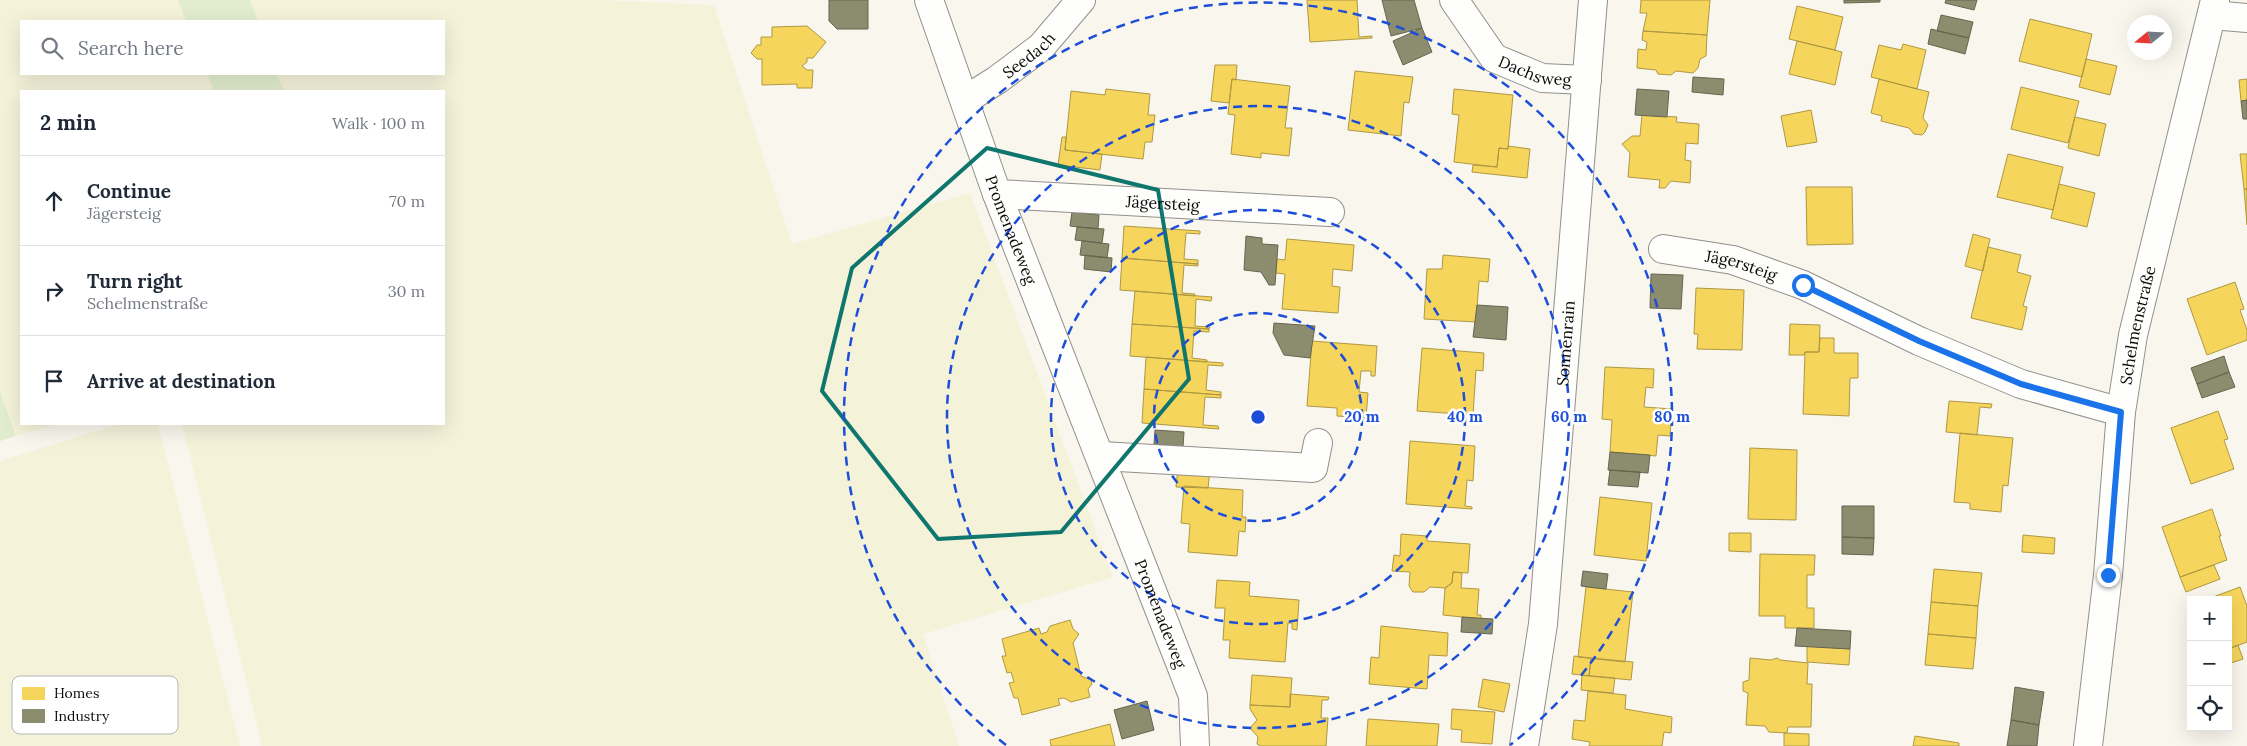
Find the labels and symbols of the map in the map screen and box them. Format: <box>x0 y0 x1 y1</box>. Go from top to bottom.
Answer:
north arrow <box>2127 15 2172 60</box>
street label: Seedach <box>998 28 1059 83</box>
street label: Dachsweg <box>1495 51 1573 89</box>
street label: Promenadeweg <box>981 173 1042 288</box>
street label: Jägersteig <box>1124 191 1201 215</box>
street label: Jägersteig <box>1703 246 1781 285</box>
street label: Schelmenstraße <box>2115 263 2160 386</box>
route start <box>1792 274 1815 297</box>
street label: Sonnenrain <box>1552 300 1579 387</box>
text: 20 m <box>1344 407 1380 426</box>
text: 40 m <box>1447 407 1483 426</box>
text: 60 m <box>1551 407 1587 426</box>
text: 80 m <box>1654 407 1690 426</box>
centre of rings <box>1249 408 1267 426</box>
street label: Promenadeweg <box>1131 556 1192 672</box>
route end <box>2097 564 2120 587</box>
legend <box>12 676 178 734</box>
text: Homes <box>54 684 99 702</box>
text: Industry <box>54 707 110 725</box>

